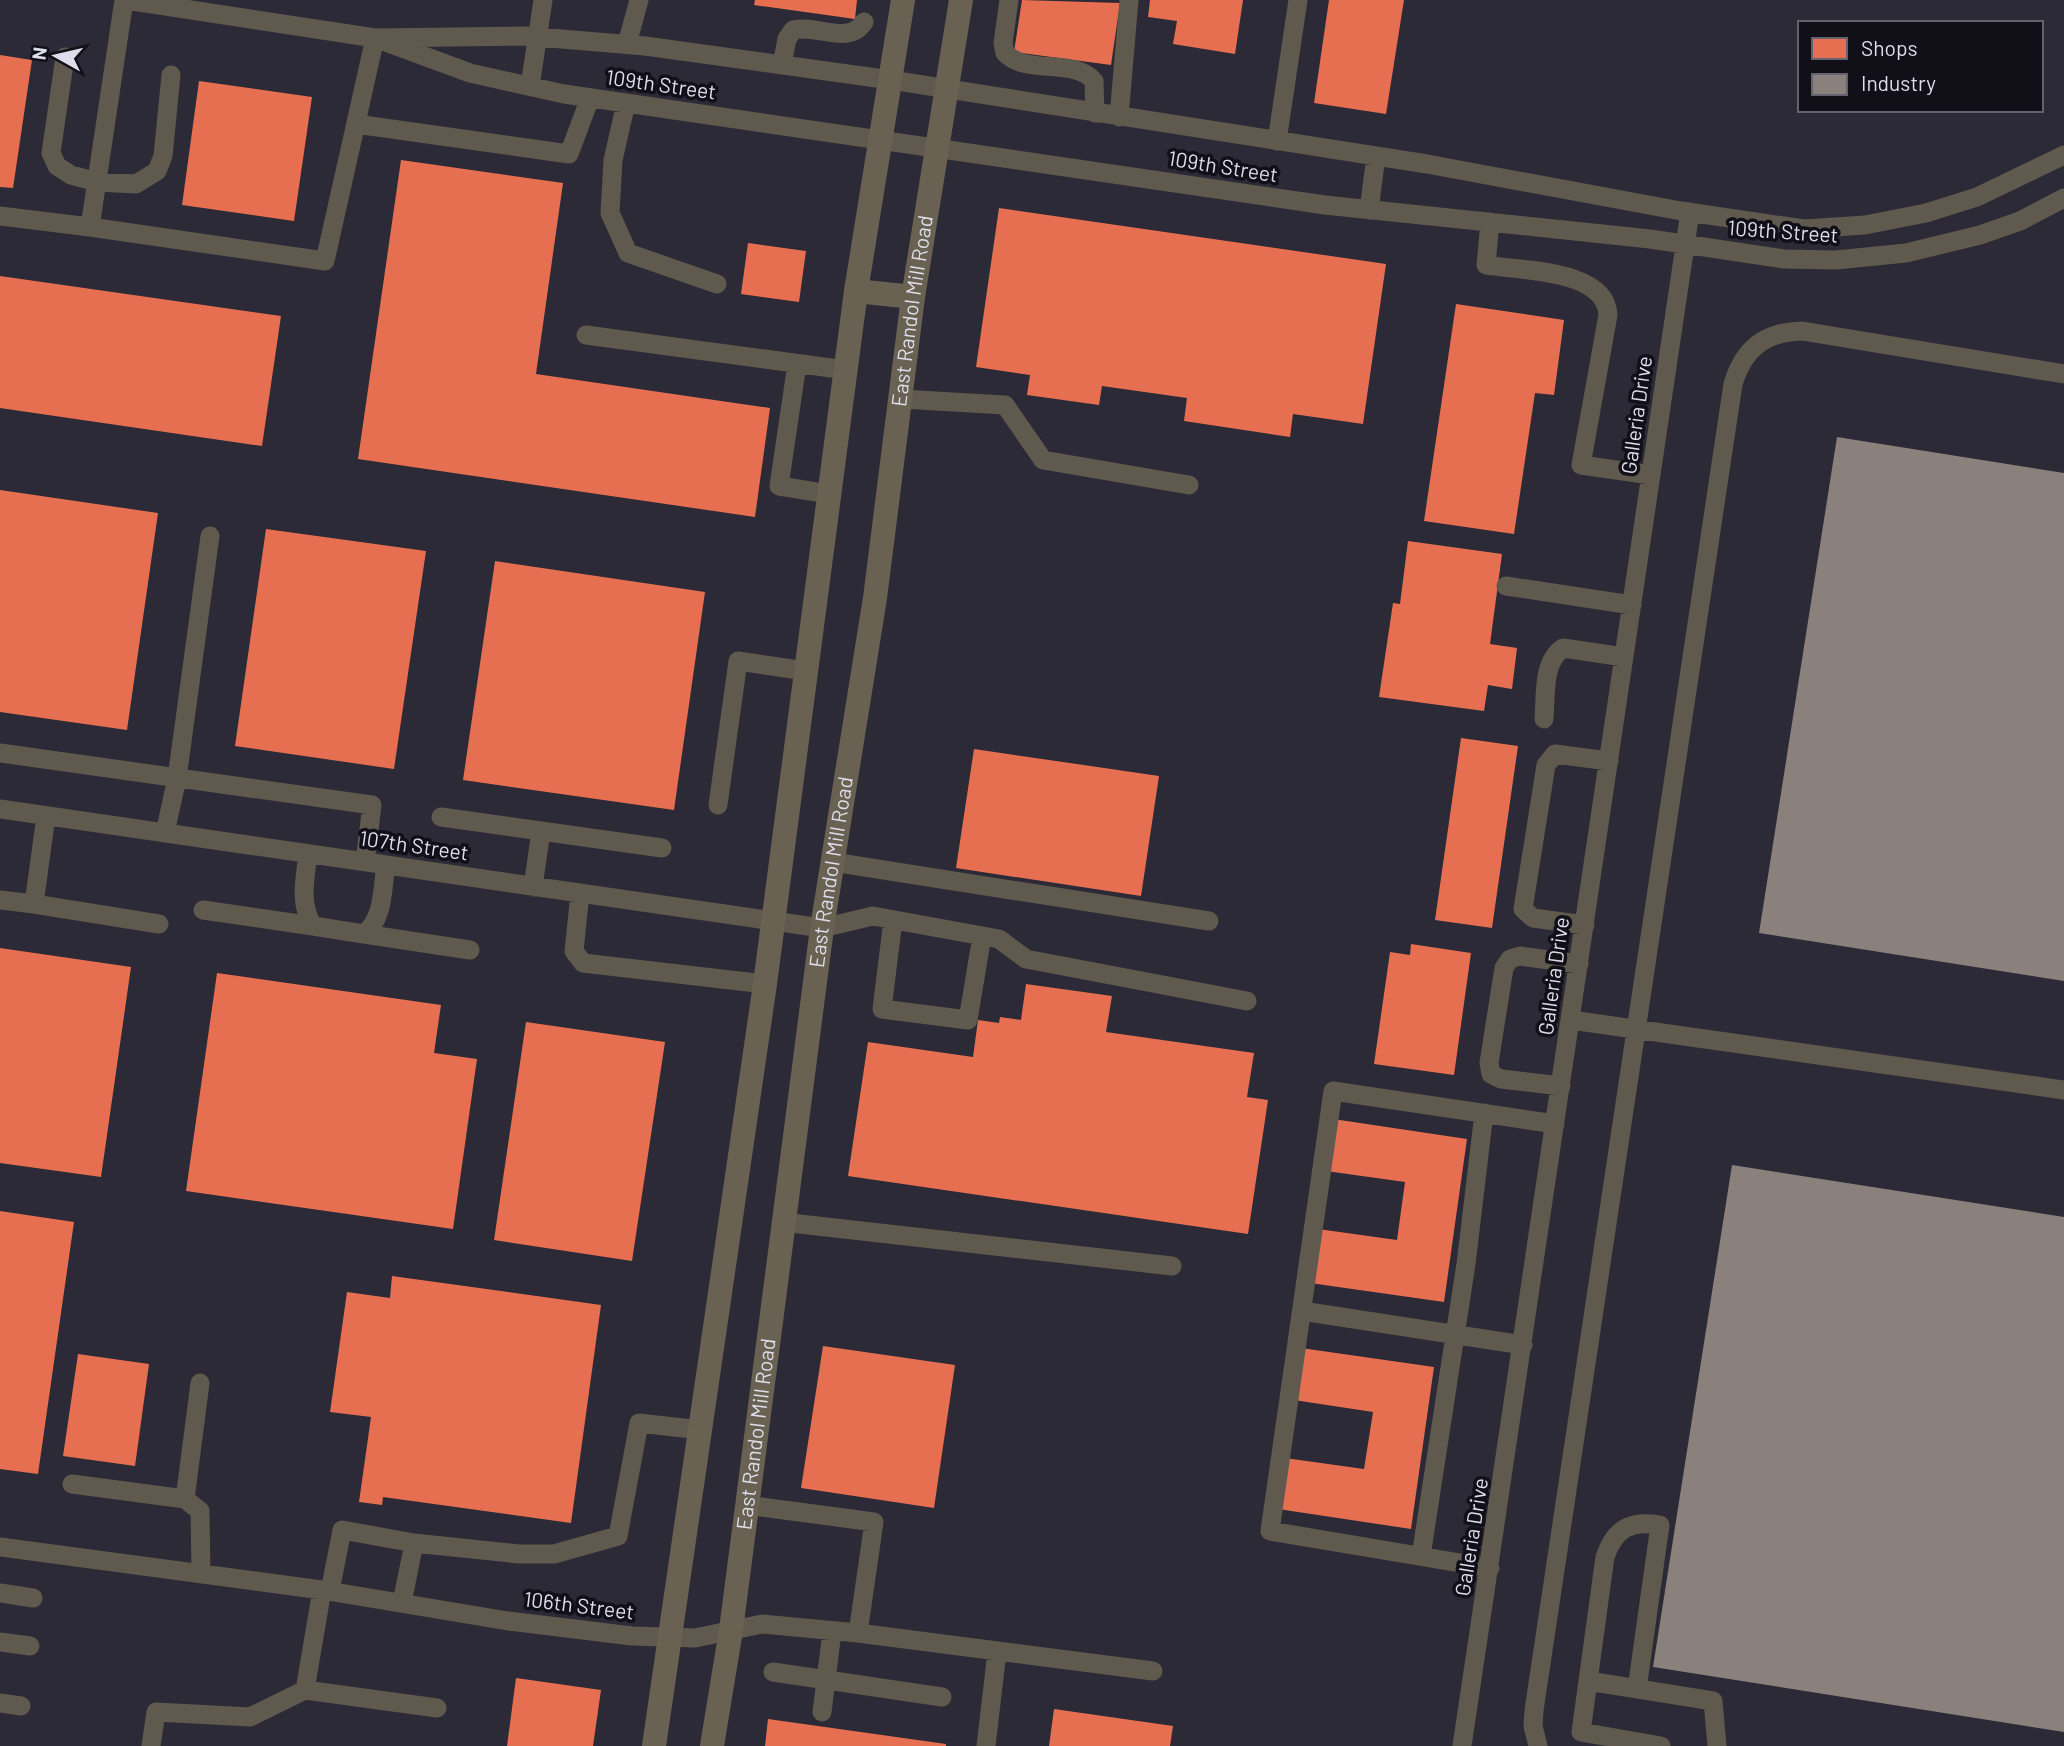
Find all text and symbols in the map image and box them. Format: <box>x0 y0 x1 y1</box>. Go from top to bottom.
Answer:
north arrow <box>21 21 91 91</box>
legend <box>1798 21 2043 112</box>
text: Shops <box>1861 35 1918 60</box>
text: N <box>26 46 51 61</box>
street label: 109th Street <box>605 63 718 104</box>
text: Industry <box>1861 70 1936 95</box>
street label: 109th Street <box>1167 145 1280 187</box>
street label: East Randol Mill Road <box>885 213 937 408</box>
street label: 109th Street <box>1727 214 1839 247</box>
street label: Galleria Drive <box>1615 354 1656 475</box>
street label: East Randol Mill Road <box>803 775 857 969</box>
street label: 107th Street <box>358 825 470 865</box>
street label: Galleria Drive <box>1532 915 1573 1036</box>
street label: East Randol Mill Road <box>730 1337 780 1531</box>
street label: Galleria Drive <box>1449 1476 1492 1598</box>
street label: 106th Street <box>523 1585 636 1624</box>

